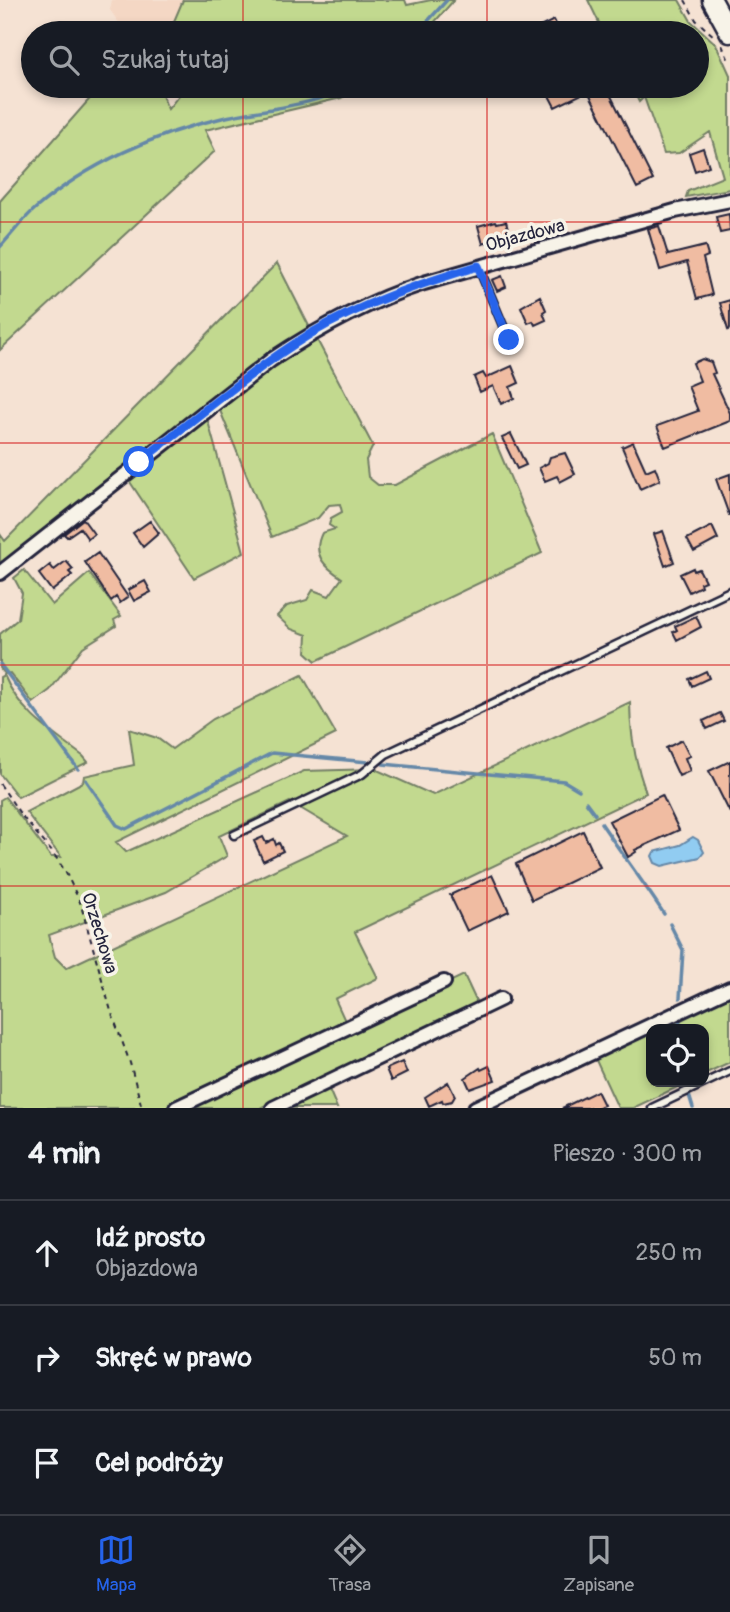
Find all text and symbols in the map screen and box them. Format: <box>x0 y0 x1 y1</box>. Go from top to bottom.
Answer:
search box <box>21 21 709 98</box>
icon: search <box>45 41 83 79</box>
text: Szukaj tutaj <box>101 44 229 76</box>
street label: Objazdowa <box>483 214 567 257</box>
route end <box>493 324 524 355</box>
route start <box>123 446 154 477</box>
street label: Orzechowa <box>76 890 123 977</box>
map controls <box>646 1024 709 1087</box>
button: locate <box>646 1024 709 1087</box>
text: 4 min <box>28 1135 101 1172</box>
text: Pieszo · 300 m <box>552 1139 702 1168</box>
text: Idź prosto <box>95 1222 205 1254</box>
icon: ahead <box>28 1234 66 1272</box>
text: 250 m <box>636 1238 702 1267</box>
text: Objazdowa <box>95 1254 198 1283</box>
icon: right <box>28 1339 66 1377</box>
text: Skręć w prawo <box>95 1342 252 1374</box>
text: 50 m <box>648 1343 702 1372</box>
icon: arrive <box>28 1444 66 1482</box>
text: Cel podróży <box>95 1447 223 1479</box>
tab: Mapa <box>96 1531 136 1597</box>
tab: Trasa <box>328 1531 371 1597</box>
tab: Zapisane <box>563 1531 634 1597</box>

